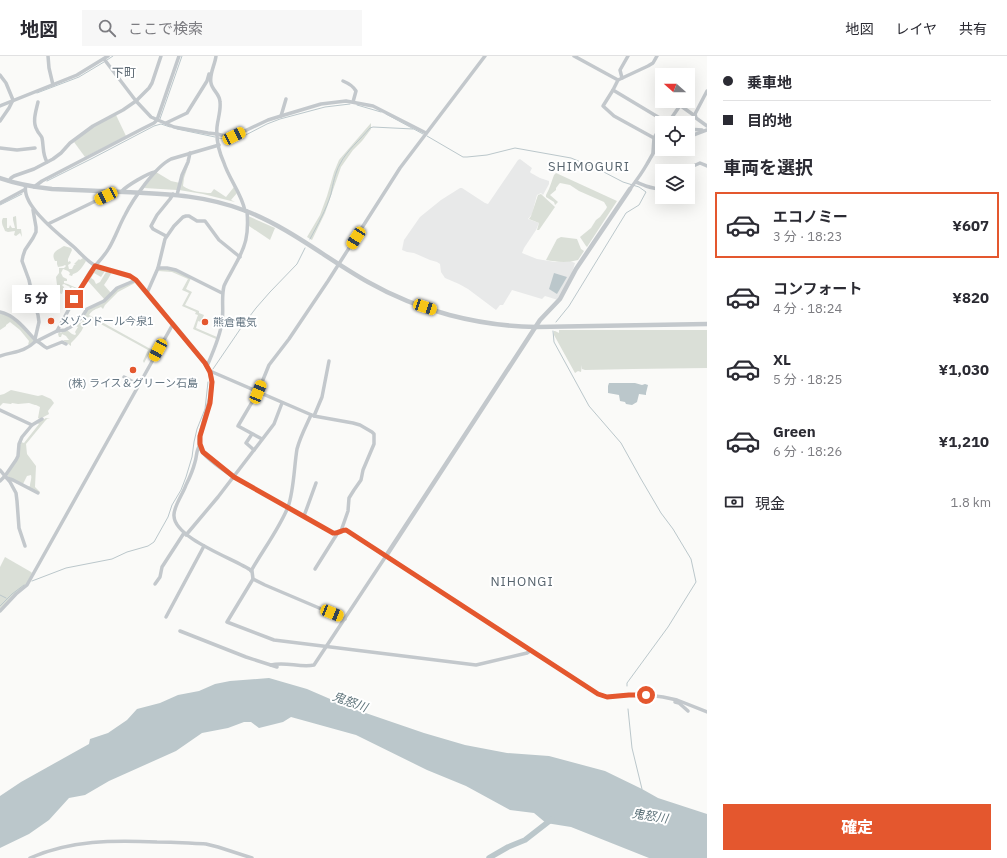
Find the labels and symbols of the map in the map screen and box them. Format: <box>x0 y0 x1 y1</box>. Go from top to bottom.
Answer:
district label: 下町 <box>112 65 136 80</box>
north arrow <box>655 68 695 108</box>
car <box>221 125 247 147</box>
district label: SHIMOGURI <box>548 158 630 175</box>
car <box>93 185 119 207</box>
car <box>344 225 368 251</box>
callout: 5 分 <box>12 285 60 313</box>
route end <box>65 290 83 308</box>
car <box>412 298 438 316</box>
place label: メゾンドール今泉1 <box>59 314 154 328</box>
place label: 熊倉電気 <box>213 315 257 329</box>
marker: メゾンドール今泉1 <box>46 316 56 326</box>
marker: 熊倉電気 <box>200 317 210 327</box>
car <box>147 337 169 363</box>
marker: (株) ライス＆グリーン石島 <box>128 365 138 375</box>
place label: (株) ライス＆グリーン石島 <box>68 376 198 390</box>
car <box>248 379 268 405</box>
district label: NIHONGI <box>490 573 554 590</box>
car <box>319 603 345 623</box>
route start <box>637 686 655 704</box>
water label: 鬼怒川 <box>331 688 372 715</box>
water label: 鬼怒川 <box>631 805 671 826</box>

